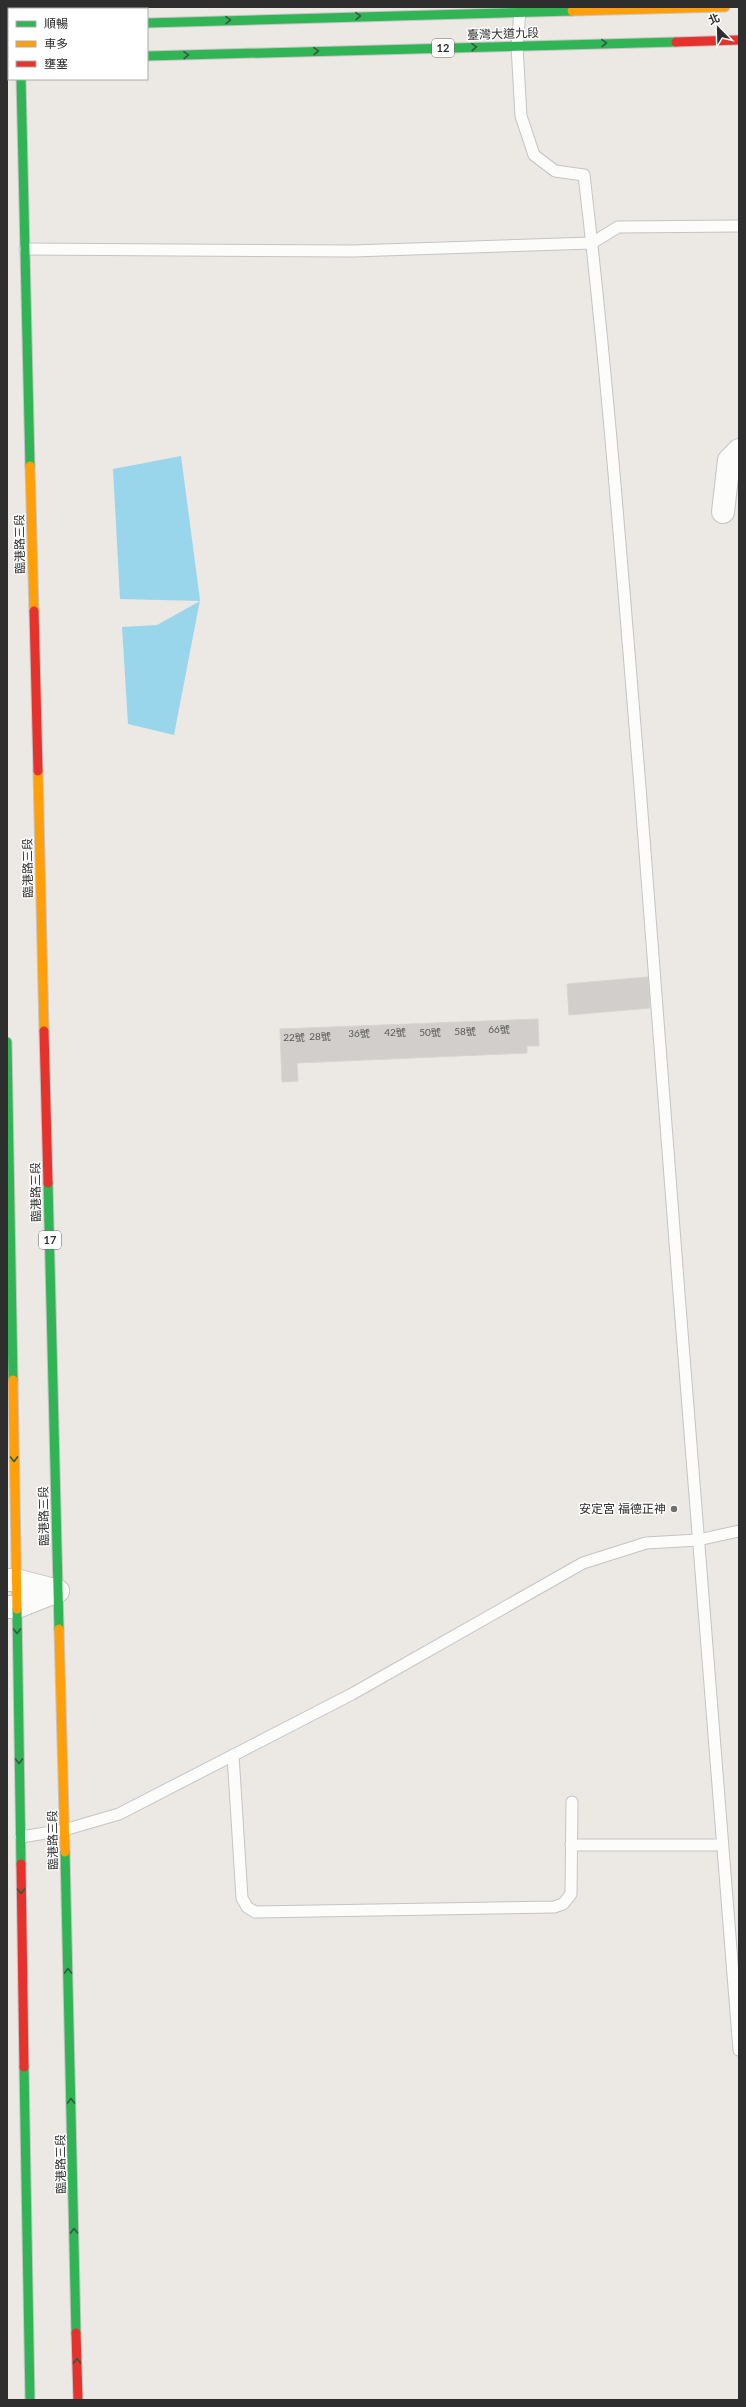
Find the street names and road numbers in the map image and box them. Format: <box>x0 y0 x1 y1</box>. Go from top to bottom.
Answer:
street label: 臺灣大道九段 <box>467 25 539 42</box>
road number: 12 <box>432 39 454 57</box>
street label: 臨港路三段 <box>11 514 28 574</box>
street label: 臨港路三段 <box>19 838 36 898</box>
street label: 臨港路三段 <box>27 1162 44 1222</box>
road number: 17 <box>39 1231 61 1249</box>
street label: 臨港路三段 <box>35 1486 52 1546</box>
street label: 臨港路三段 <box>44 1810 61 1870</box>
street label: 臨港路三段 <box>52 2134 69 2194</box>

